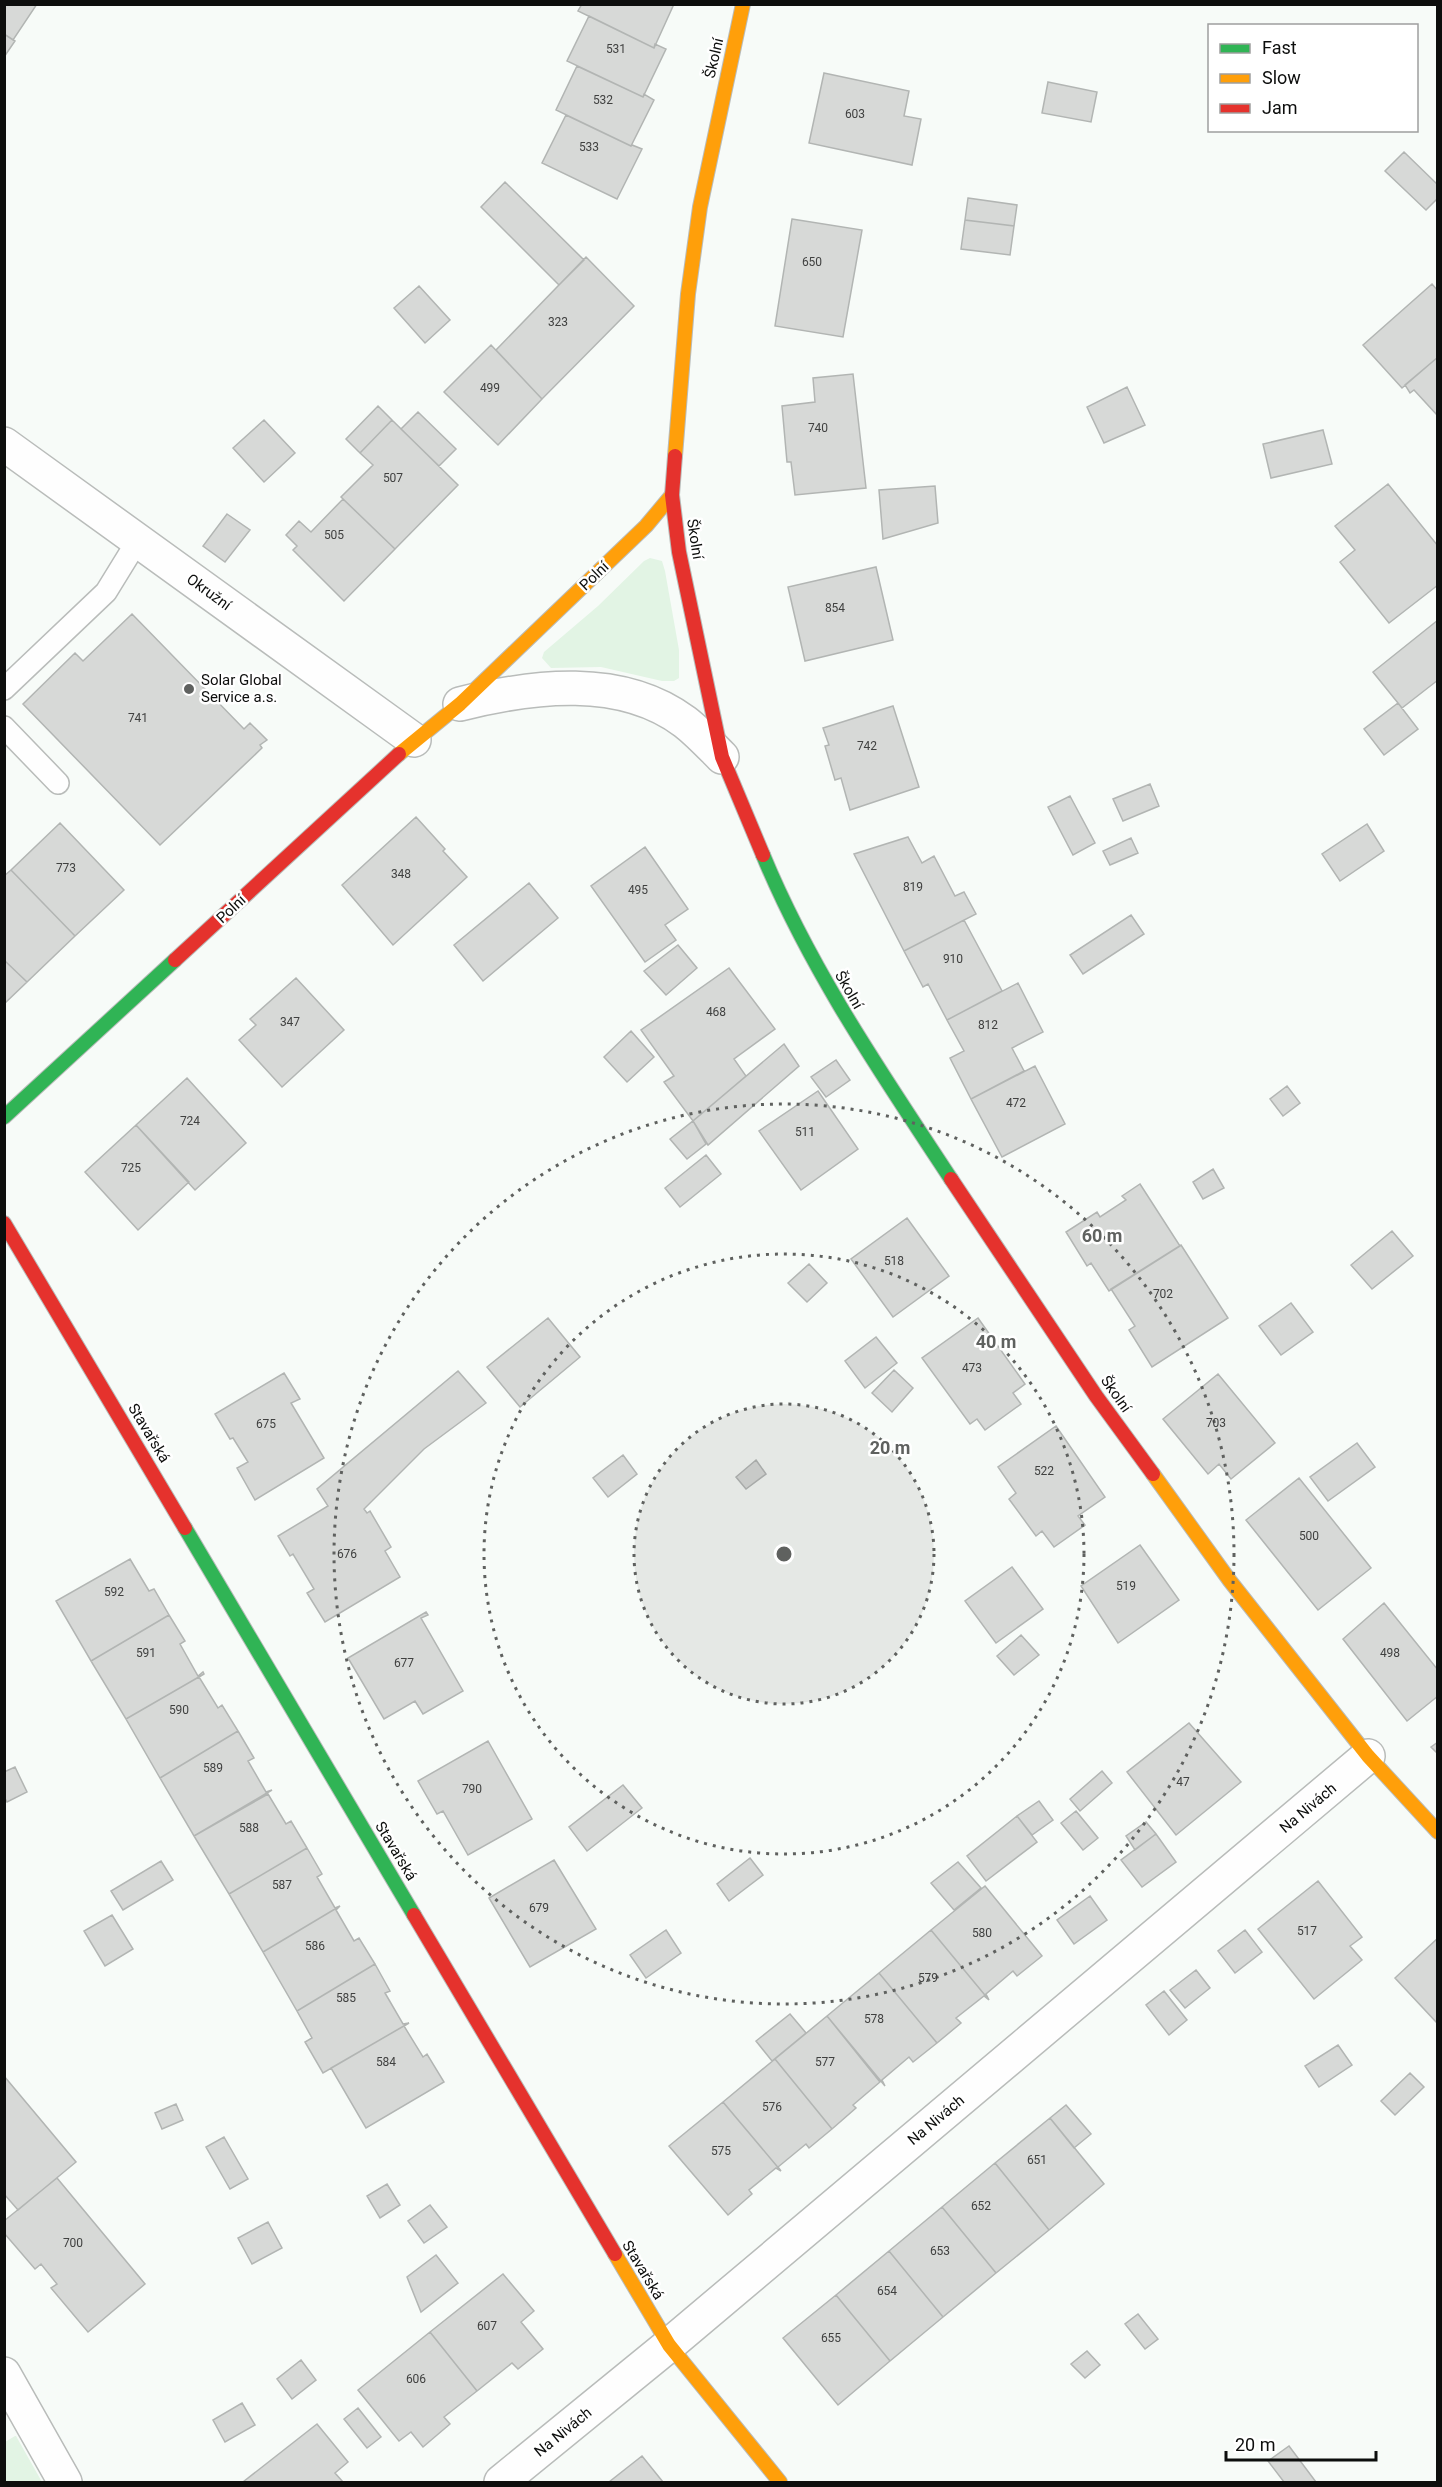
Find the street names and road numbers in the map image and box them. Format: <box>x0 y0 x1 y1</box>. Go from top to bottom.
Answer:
street label: Školní <box>701 35 728 80</box>
street label: Školní <box>683 517 707 562</box>
street label: Polní <box>576 557 613 594</box>
street label: Okružní <box>183 570 236 615</box>
street label: Polní <box>213 890 250 927</box>
street label: Školní <box>831 968 868 1013</box>
street label: Školní <box>1097 1372 1136 1417</box>
street label: Stavařská <box>124 1400 174 1466</box>
street label: Na Nivách <box>1276 1779 1340 1837</box>
street label: Stavařská <box>371 1818 421 1884</box>
street label: Na Nivách <box>904 2091 968 2149</box>
street label: Stavařská <box>618 2237 668 2303</box>
street label: Na Nivách <box>531 2403 595 2461</box>

